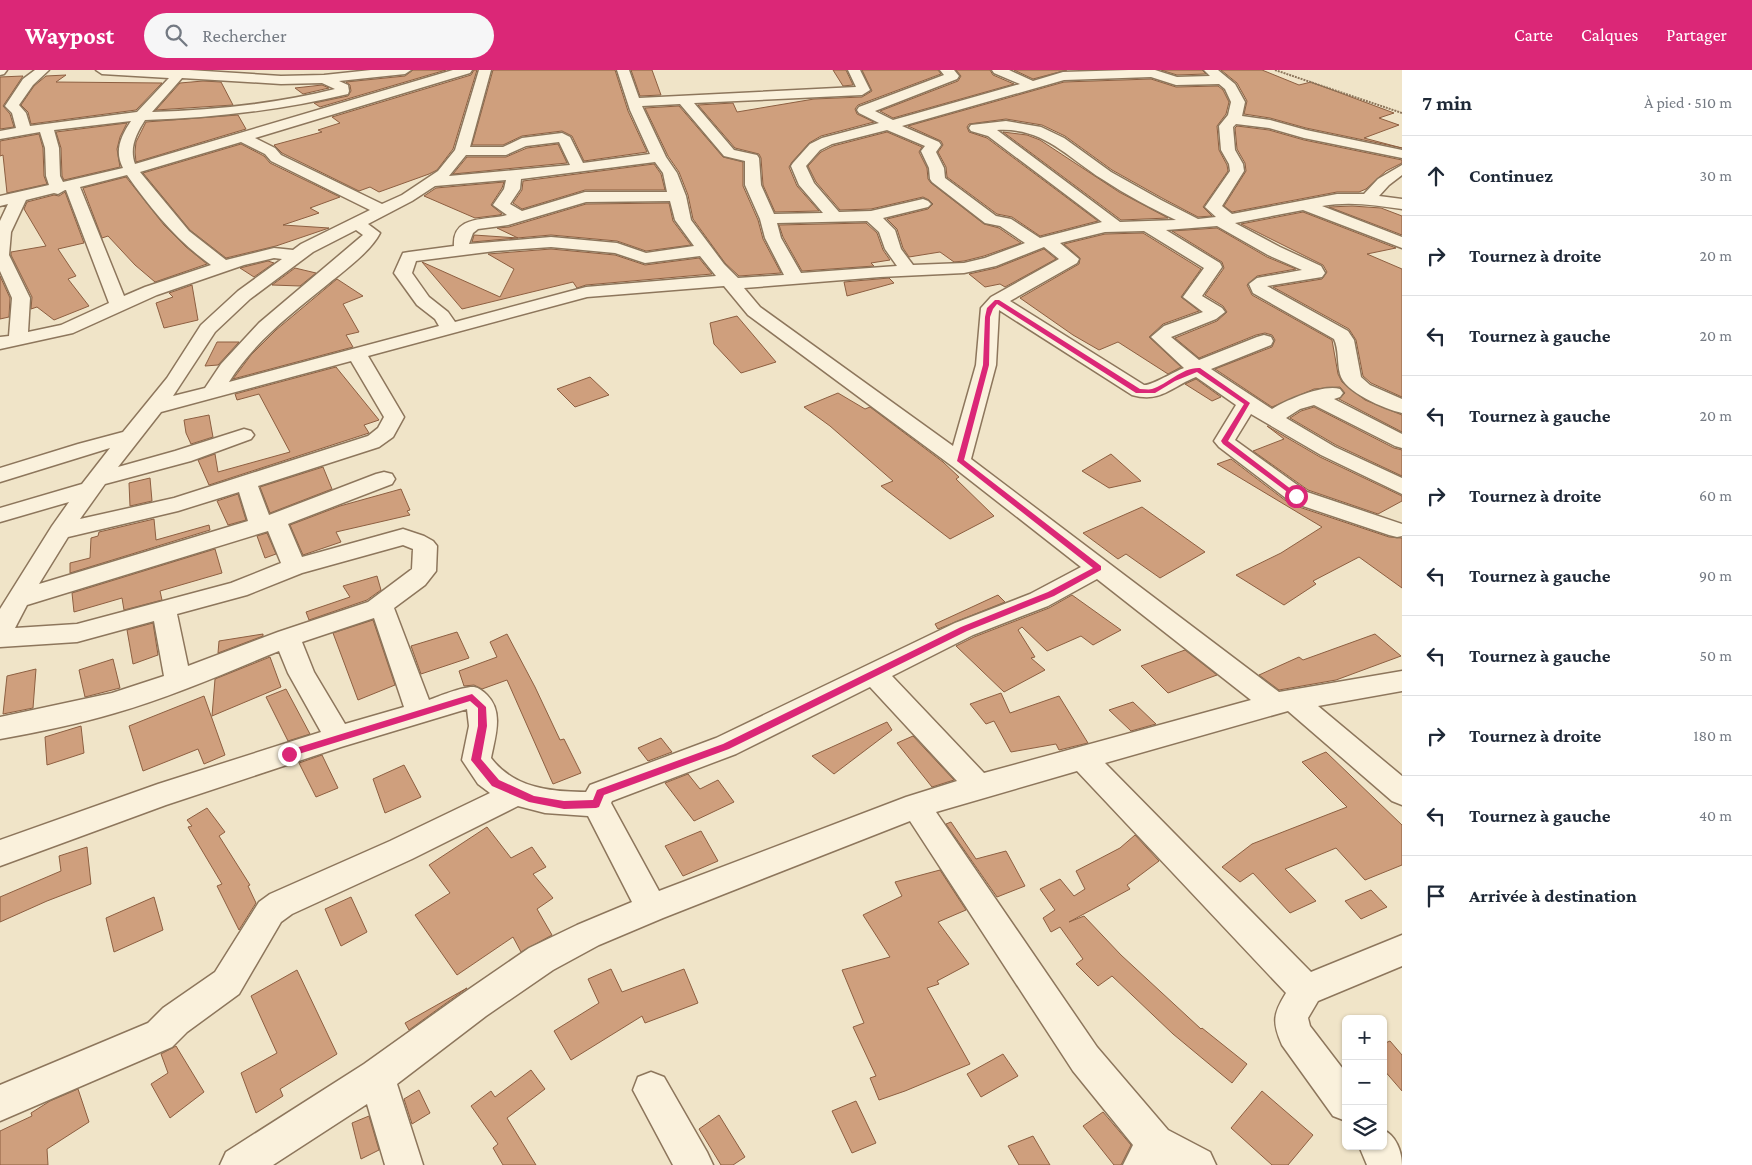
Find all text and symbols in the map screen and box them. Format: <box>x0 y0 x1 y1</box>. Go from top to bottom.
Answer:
search box <box>144 13 494 58</box>
icon: search <box>162 21 190 49</box>
text: Waypost <box>25 22 114 49</box>
text: Rechercher <box>202 25 287 46</box>
text: Carte <box>1514 25 1553 45</box>
text: Calques <box>1581 25 1638 45</box>
text: Partager <box>1666 25 1727 45</box>
text: 7 min <box>1422 91 1472 115</box>
text: À pied · 510 m <box>1644 94 1732 111</box>
icon: ahead <box>1422 162 1450 190</box>
text: Continuez <box>1469 165 1553 186</box>
text: 30 m <box>1700 167 1732 184</box>
icon: right <box>1422 242 1450 270</box>
text: Tournez à droite <box>1469 245 1601 266</box>
text: 20 m <box>1699 247 1732 264</box>
icon: left <box>1422 322 1450 350</box>
text: Tournez à gauche <box>1469 325 1611 346</box>
text: 20 m <box>1699 327 1732 344</box>
icon: left <box>1422 402 1450 430</box>
text: Tournez à gauche <box>1469 405 1611 426</box>
text: 20 m <box>1699 407 1732 424</box>
icon: right <box>1422 482 1450 510</box>
route start <box>1285 485 1308 508</box>
text: Tournez à droite <box>1469 485 1601 506</box>
text: 60 m <box>1699 487 1732 504</box>
icon: left <box>1422 562 1450 590</box>
text: Tournez à gauche <box>1469 565 1611 586</box>
text: 90 m <box>1699 567 1732 584</box>
icon: left <box>1422 642 1450 670</box>
text: Tournez à gauche <box>1469 645 1611 666</box>
text: 50 m <box>1700 647 1732 664</box>
icon: right <box>1422 722 1450 750</box>
text: Tournez à droite <box>1469 725 1601 746</box>
text: 180 m <box>1693 727 1732 744</box>
route end <box>278 743 301 766</box>
icon: left <box>1422 802 1450 830</box>
text: Tournez à gauche <box>1469 805 1611 826</box>
text: 40 m <box>1699 807 1732 824</box>
icon: arrive <box>1422 882 1450 910</box>
text: Arrivée à destination <box>1469 885 1637 906</box>
map controls <box>1342 1015 1387 1150</box>
button: + <box>1342 1015 1387 1060</box>
button: − <box>1342 1060 1387 1105</box>
button: layers <box>1342 1105 1387 1150</box>

